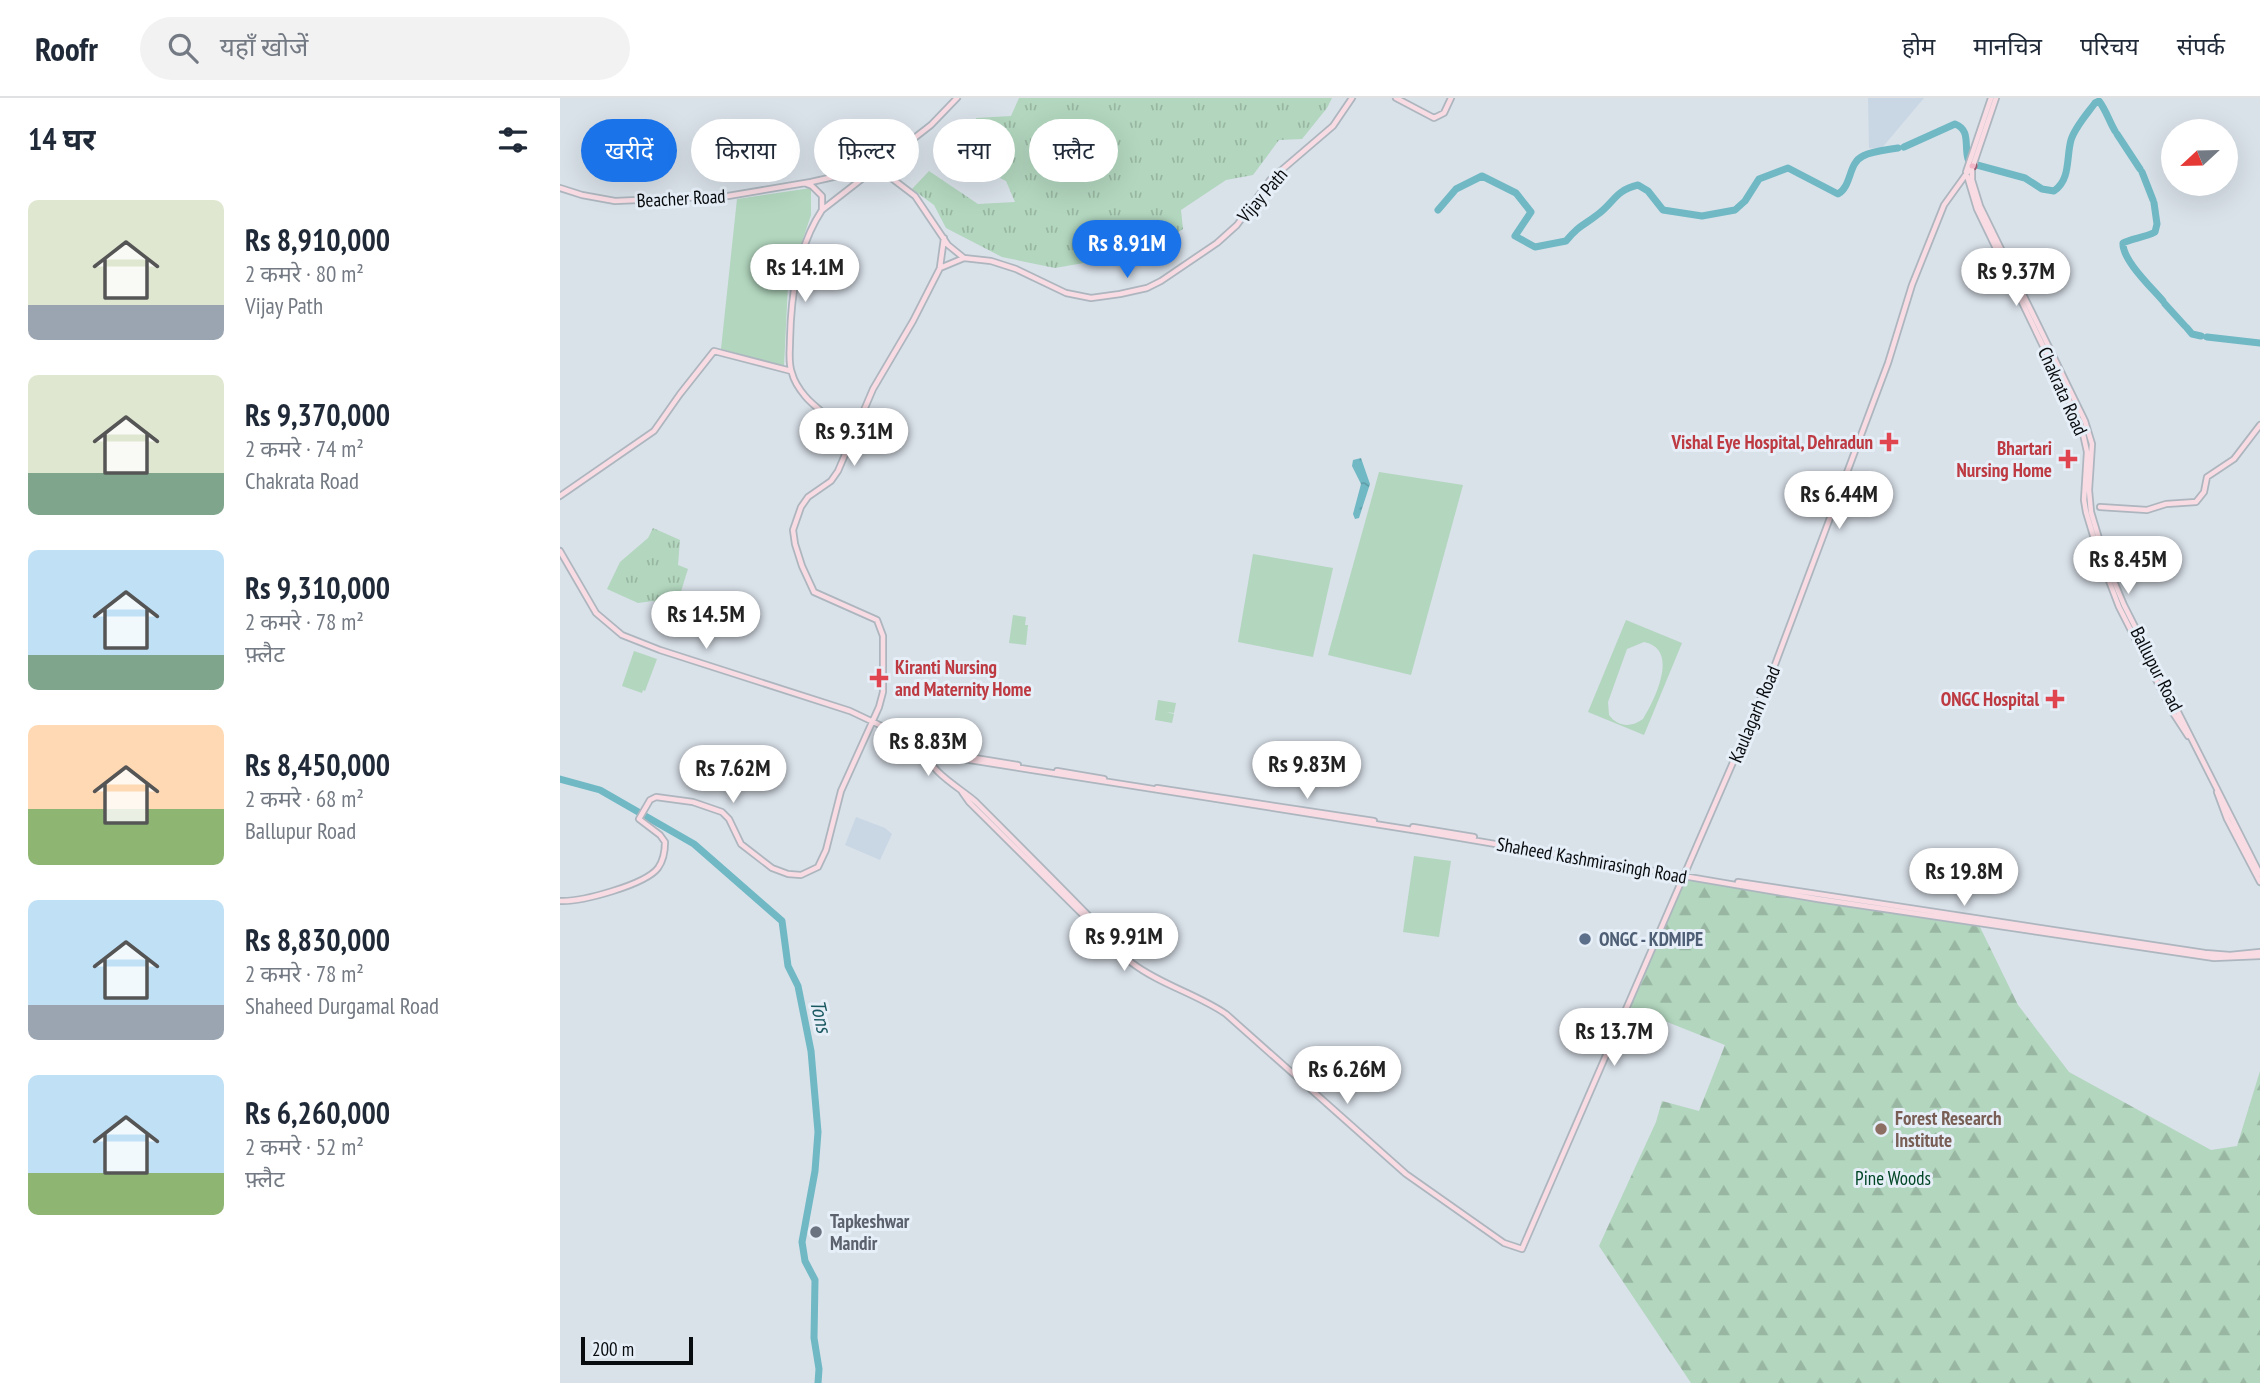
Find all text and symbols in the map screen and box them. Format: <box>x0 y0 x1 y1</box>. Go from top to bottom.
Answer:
search box <box>140 17 630 80</box>
text: Roofr <box>35 27 98 70</box>
icon: search <box>164 29 202 67</box>
text: यहाँ खोजें <box>220 30 308 63</box>
text: होम <box>1902 31 1935 62</box>
text: मानचित्र <box>1973 31 2042 62</box>
text: परिचय <box>2080 31 2139 62</box>
text: संपर्क <box>2177 31 2225 62</box>
text: 14 घर <box>28 119 96 158</box>
chip: खरीदें <box>581 119 677 182</box>
chip: किराया <box>691 119 800 182</box>
chip: फ़िल्टर <box>814 119 919 182</box>
chip: नया <box>933 119 1015 182</box>
chip: फ़्लैट <box>1029 119 1118 182</box>
north arrow <box>2161 119 2238 196</box>
map controls <box>2161 119 2238 196</box>
icon: filters <box>494 121 532 159</box>
street label: Vijay Path <box>1231 163 1292 228</box>
street label: Beacher Road <box>636 184 726 212</box>
text: Rs 8,910,000 <box>245 220 390 259</box>
pin: Rs 8.91M <box>1055 220 1199 280</box>
icon: home <box>84 228 168 312</box>
text: Rs 8.91M <box>1088 228 1166 257</box>
pin: Rs 14.1M <box>733 244 877 304</box>
pin: Rs 9.37M <box>1944 248 2088 308</box>
text: Rs 14.1M <box>766 252 844 281</box>
text: Rs 9.37M <box>1977 256 2055 285</box>
text: 2 कमरे · 80 m² <box>245 259 364 288</box>
text: Vijay Path <box>245 291 323 320</box>
street label: Chakrata Road <box>2033 343 2093 439</box>
text: Rs 9,370,000 <box>245 395 390 434</box>
icon: home <box>84 403 168 487</box>
pin: Rs 9.31M <box>782 408 926 468</box>
text: Rs 9.31M <box>815 416 893 445</box>
place label: Vishal Eye Hospital, Dehradun <box>1670 430 1873 454</box>
marker: Vishal Eye Hospital, Dehradun <box>1879 432 1899 452</box>
text: 2 कमरे · 74 m² <box>245 434 364 463</box>
place label: Bhartari Nursing Home <box>1957 436 2052 482</box>
marker: Bhartari Nursing Home <box>2058 449 2078 469</box>
text: Chakrata Road <box>245 466 359 495</box>
pin: Rs 6.44M <box>1767 472 1911 531</box>
text: Rs 6.44M <box>1800 479 1878 508</box>
pin: Rs 8.45M <box>2056 536 2200 596</box>
text: Rs 8.45M <box>2089 544 2167 573</box>
text: Rs 9,310,000 <box>245 568 390 607</box>
icon: home <box>84 578 168 662</box>
pin: Rs 14.5M <box>634 592 778 651</box>
text: Rs 14.5M <box>667 599 745 628</box>
text: 2 कमरे · 78 m² <box>245 607 364 636</box>
street label: Ballupur Road <box>2125 623 2189 715</box>
text: फ़्लैट <box>245 639 285 668</box>
place label: Kiranti Nursing and Maternity Home <box>895 655 1032 701</box>
street label: Kaulagarh Road <box>1723 662 1785 766</box>
marker: Kiranti Nursing and Maternity Home <box>869 668 889 688</box>
place label: ONGC Hospital <box>1941 687 2039 711</box>
marker: ONGC Hospital <box>2045 689 2065 709</box>
pin: Rs 8.83M <box>856 718 1000 778</box>
text: Rs 8.83M <box>889 726 967 755</box>
pin: Rs 9.83M <box>1235 742 1379 801</box>
text: Rs 8,450,000 <box>245 745 390 784</box>
pin: Rs 7.62M <box>661 746 805 805</box>
text: Rs 9.83M <box>1268 749 1346 778</box>
icon: home <box>84 753 168 837</box>
text: Rs 7.62M <box>695 753 771 782</box>
text: 2 कमरे · 68 m² <box>245 784 364 813</box>
text: Ballupur Road <box>245 816 356 845</box>
street label: Shaheed Kashmirasingh Road <box>1495 831 1689 889</box>
pin: Rs 19.8M <box>1892 848 2036 908</box>
text: Rs 19.8M <box>1925 856 2003 885</box>
pin: Rs 9.91M <box>1052 914 1196 973</box>
text: Rs 8,830,000 <box>245 920 390 959</box>
text: Rs 9.91M <box>1085 921 1163 950</box>
place label: ONGC - KDMIPE <box>1599 927 1703 951</box>
icon: home <box>84 928 168 1012</box>
marker: ONGC - KDMIPE <box>1577 931 1593 947</box>
text: 2 कमरे · 78 m² <box>245 959 364 988</box>
text: Shaheed Durgamal Road <box>245 991 439 1020</box>
water label: Tons <box>804 997 838 1037</box>
pin: Rs 13.7M <box>1542 1009 1686 1068</box>
text: Rs 13.7M <box>1575 1016 1653 1045</box>
pin: Rs 6.26M <box>1275 1046 1419 1106</box>
text: Rs 6.26M <box>1308 1054 1386 1083</box>
text: Rs 6,260,000 <box>245 1093 390 1132</box>
icon: home <box>84 1103 168 1187</box>
place label: Forest Research Institute <box>1895 1106 2002 1152</box>
marker: Forest Research Institute <box>1873 1121 1889 1137</box>
text: 2 कमरे · 52 m² <box>245 1132 364 1161</box>
text: फ़्लैट <box>245 1164 285 1193</box>
park label: Pine Woods <box>1855 1166 1931 1190</box>
place label: Tapkeshwar Mandir <box>830 1209 910 1255</box>
marker: Tapkeshwar Mandir <box>808 1224 824 1240</box>
scale bar <box>581 1334 693 1366</box>
text: 200 m <box>592 1337 634 1361</box>

